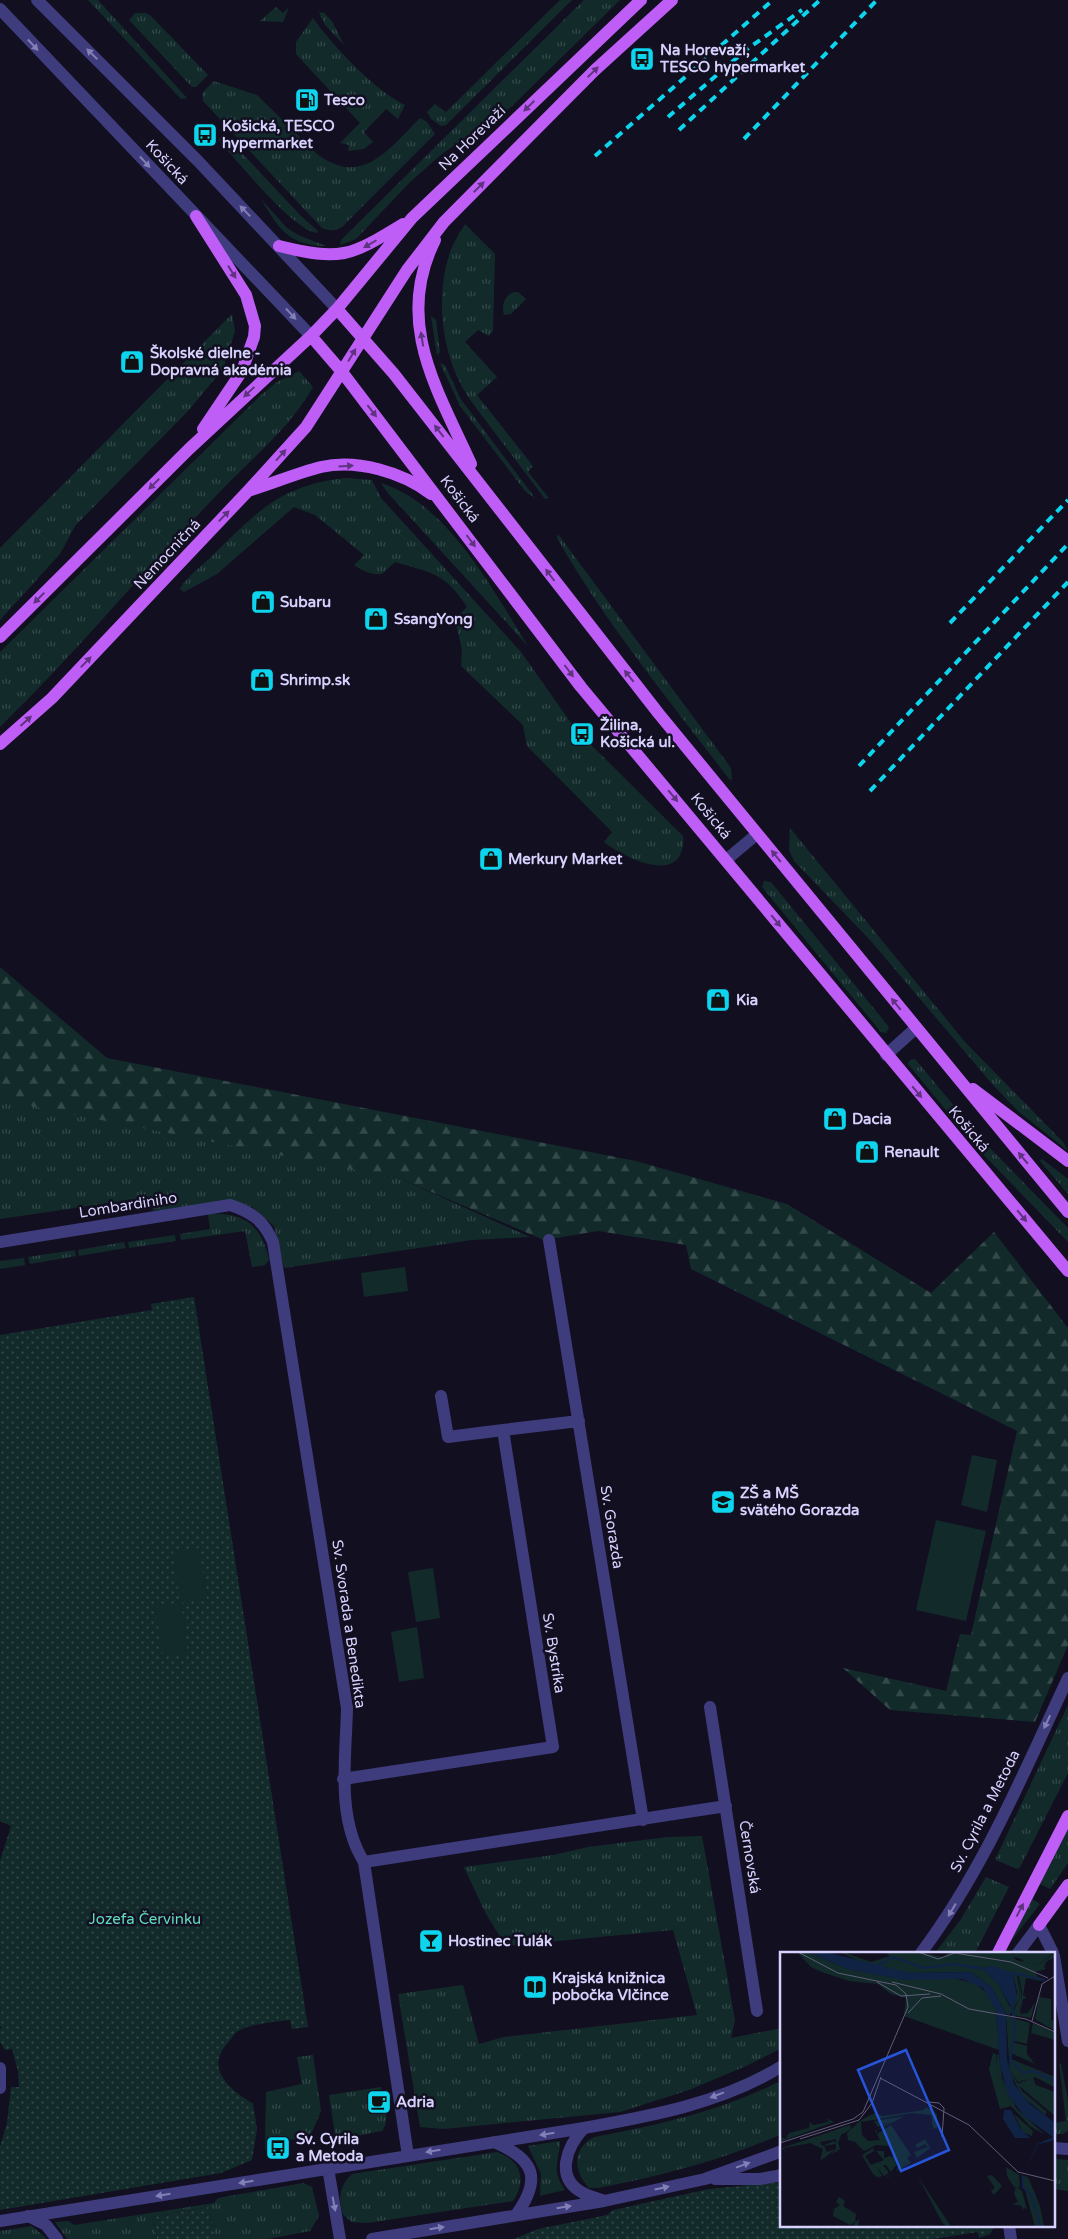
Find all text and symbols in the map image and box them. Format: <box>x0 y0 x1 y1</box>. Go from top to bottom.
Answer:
one-way arrow <box>27 38 39 50</box>
place label: Na Horevaží, TESCO hypermarket <box>659 41 805 77</box>
bus stop icon: Na Horevaží, TESCO hypermarket <box>629 46 655 72</box>
one-way arrow <box>86 48 98 60</box>
one-way arrow <box>587 66 599 78</box>
fuel station icon: Tesco <box>294 87 320 113</box>
place label: Tesco <box>323 91 365 109</box>
one-way arrow <box>524 99 536 111</box>
street label: Na Horevaží <box>435 101 509 174</box>
place label: Košická, TESCO hypermarket <box>222 117 335 153</box>
bus stop icon: Košická, TESCO hypermarket <box>192 122 218 148</box>
street label: Košická <box>142 136 192 188</box>
one-way arrow <box>139 156 151 168</box>
one-way arrow <box>473 181 485 193</box>
one-way arrow <box>239 205 251 217</box>
one-way arrow <box>364 239 377 248</box>
one-way arrow <box>227 266 236 279</box>
one-way arrow <box>285 308 297 320</box>
one-way arrow <box>417 331 425 347</box>
place label: Školské dielne - Dopravná akadémia <box>150 344 292 380</box>
one-way arrow <box>348 348 357 361</box>
shop icon: Školské dielne - Dopravná akadémia <box>119 349 145 375</box>
one-way arrow <box>243 386 255 398</box>
one-way arrow <box>366 404 377 417</box>
one-way arrow <box>433 424 444 437</box>
one-way arrow <box>275 449 287 461</box>
one-way arrow <box>338 461 354 469</box>
street label: Košická <box>436 472 484 526</box>
one-way arrow <box>149 478 161 490</box>
one-way arrow <box>218 511 230 523</box>
street label: Nemocničná <box>130 515 204 593</box>
one-way arrow <box>466 534 476 548</box>
one-way arrow <box>545 568 555 582</box>
shop icon: Subaru <box>250 589 276 615</box>
one-way arrow <box>34 592 46 604</box>
place label: Subaru <box>280 593 331 611</box>
shop icon: SsangYong <box>363 606 389 632</box>
place label: SsangYong <box>394 610 473 629</box>
one-way arrow <box>80 657 92 669</box>
one-way arrow <box>564 664 574 678</box>
shop icon: Shrimp.sk <box>249 667 275 693</box>
one-way arrow <box>623 670 634 683</box>
place label: Shrimp.sk <box>280 671 350 690</box>
one-way arrow <box>20 715 32 727</box>
place label: Žilina, Košická ul. <box>600 716 675 751</box>
bus stop icon: Žilina, Košická ul. <box>569 721 595 747</box>
one-way arrow <box>667 789 679 801</box>
street label: Košická <box>687 789 735 843</box>
shop icon: Merkury Market <box>478 846 504 872</box>
place label: Merkury Market <box>508 850 623 869</box>
one-way arrow <box>770 850 781 863</box>
one-way arrow <box>771 914 782 927</box>
shop icon: Kia <box>705 987 731 1013</box>
place label: Kia <box>736 991 758 1009</box>
one-way arrow <box>891 998 902 1011</box>
one-way arrow <box>911 1086 922 1098</box>
street label: Košická <box>945 1102 993 1156</box>
shop icon: Dacia <box>822 1106 848 1132</box>
place label: Dacia <box>852 1110 892 1128</box>
shop icon: Renault <box>854 1139 880 1165</box>
place label: Renault <box>884 1143 940 1161</box>
one-way arrow <box>1017 1152 1028 1165</box>
street label: Lombardiniho <box>78 1188 178 1222</box>
one-way arrow <box>1016 1210 1027 1223</box>
street label: Sv. Gorazda <box>597 1484 627 1570</box>
place label: ZŠ a MŠ svätého Gorazda <box>740 1484 860 1519</box>
school or university icon: ZŠ a MŠ svätého Gorazda <box>710 1489 736 1515</box>
street label: Sv. Svorada a Benedikta <box>328 1539 370 1709</box>
street label: Sv. Bystríka <box>539 1612 569 1694</box>
one-way arrow <box>1043 1715 1051 1729</box>
street label: Sv. Cyrila a Metoda <box>946 1747 1024 1875</box>
street label: Černovská <box>735 1819 765 1895</box>
one-way arrow <box>1016 1902 1024 1917</box>
one-way arrow <box>947 1904 956 1917</box>
park label: Jozefa Červinku <box>89 1910 201 1928</box>
bar icon: Hostinec Tulák <box>418 1928 444 1954</box>
place label: Hostinec Tulák <box>448 1932 552 1950</box>
inset map <box>780 1952 1056 2226</box>
place label: Krajská knižnica pobočka Vlčince <box>552 1969 669 2005</box>
library icon: Krajská knižnica pobočka Vlčince <box>522 1974 548 2000</box>
cafe icon: Adria <box>366 2089 392 2115</box>
one-way arrow <box>710 2092 725 2100</box>
place label: Adria <box>396 2093 434 2111</box>
place label: Sv. Cyrila a Metoda <box>296 2130 364 2165</box>
one-way arrow <box>539 2130 555 2138</box>
bus stop icon: Sv. Cyrila a Metoda <box>265 2135 291 2161</box>
one-way arrow <box>425 2148 441 2156</box>
one-way arrow <box>736 2161 751 2168</box>
one-way arrow <box>238 2178 254 2186</box>
one-way arrow <box>654 2184 670 2192</box>
one-way arrow <box>155 2191 171 2199</box>
one-way arrow <box>330 2196 338 2212</box>
one-way arrow <box>556 2203 572 2211</box>
one-way arrow <box>430 2224 446 2232</box>

